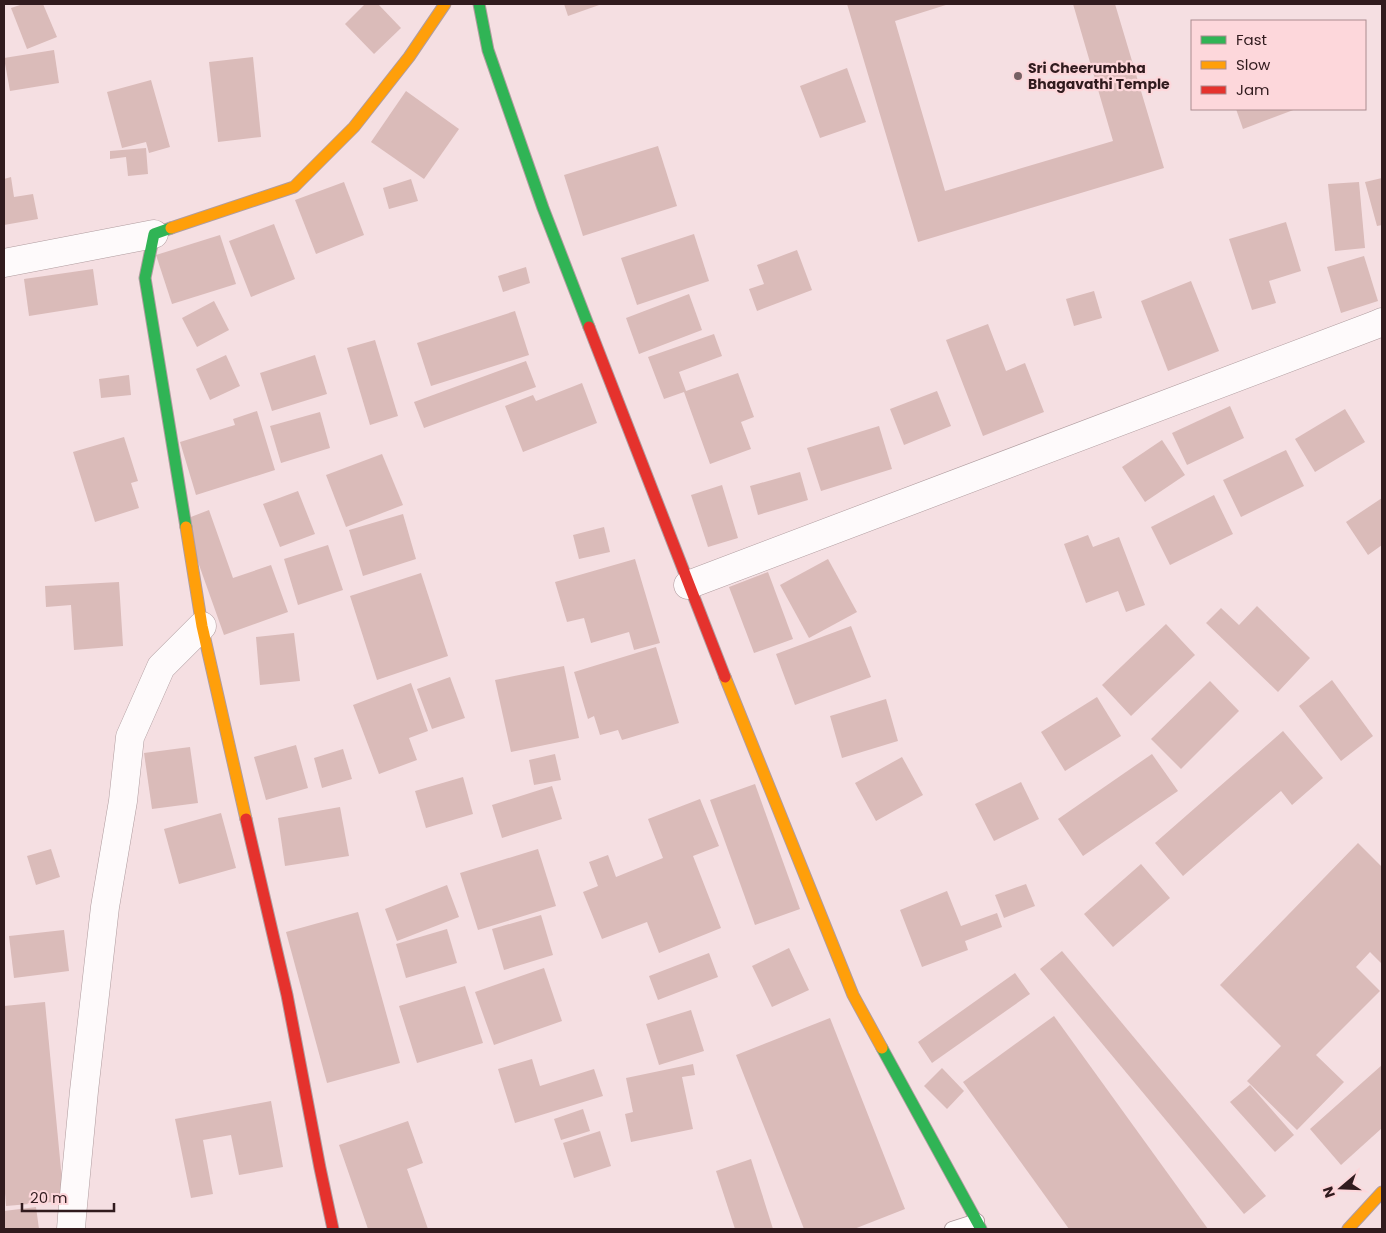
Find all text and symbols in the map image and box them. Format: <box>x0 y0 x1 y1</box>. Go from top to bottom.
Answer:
legend <box>1191 20 1366 110</box>
text: Fast <box>1236 29 1267 50</box>
text: Slow <box>1236 54 1271 75</box>
place label: Sri Cheerumbha Bhagavathi Temple <box>1028 58 1170 94</box>
marker: Sri Cheerumbha Bhagavathi Temple <box>1012 70 1024 82</box>
text: Jam <box>1236 79 1270 100</box>
north arrow <box>1316 1163 1366 1213</box>
scale bar <box>22 1180 115 1212</box>
text: N <box>1318 1184 1340 1200</box>
text: 20 m <box>30 1187 68 1208</box>

